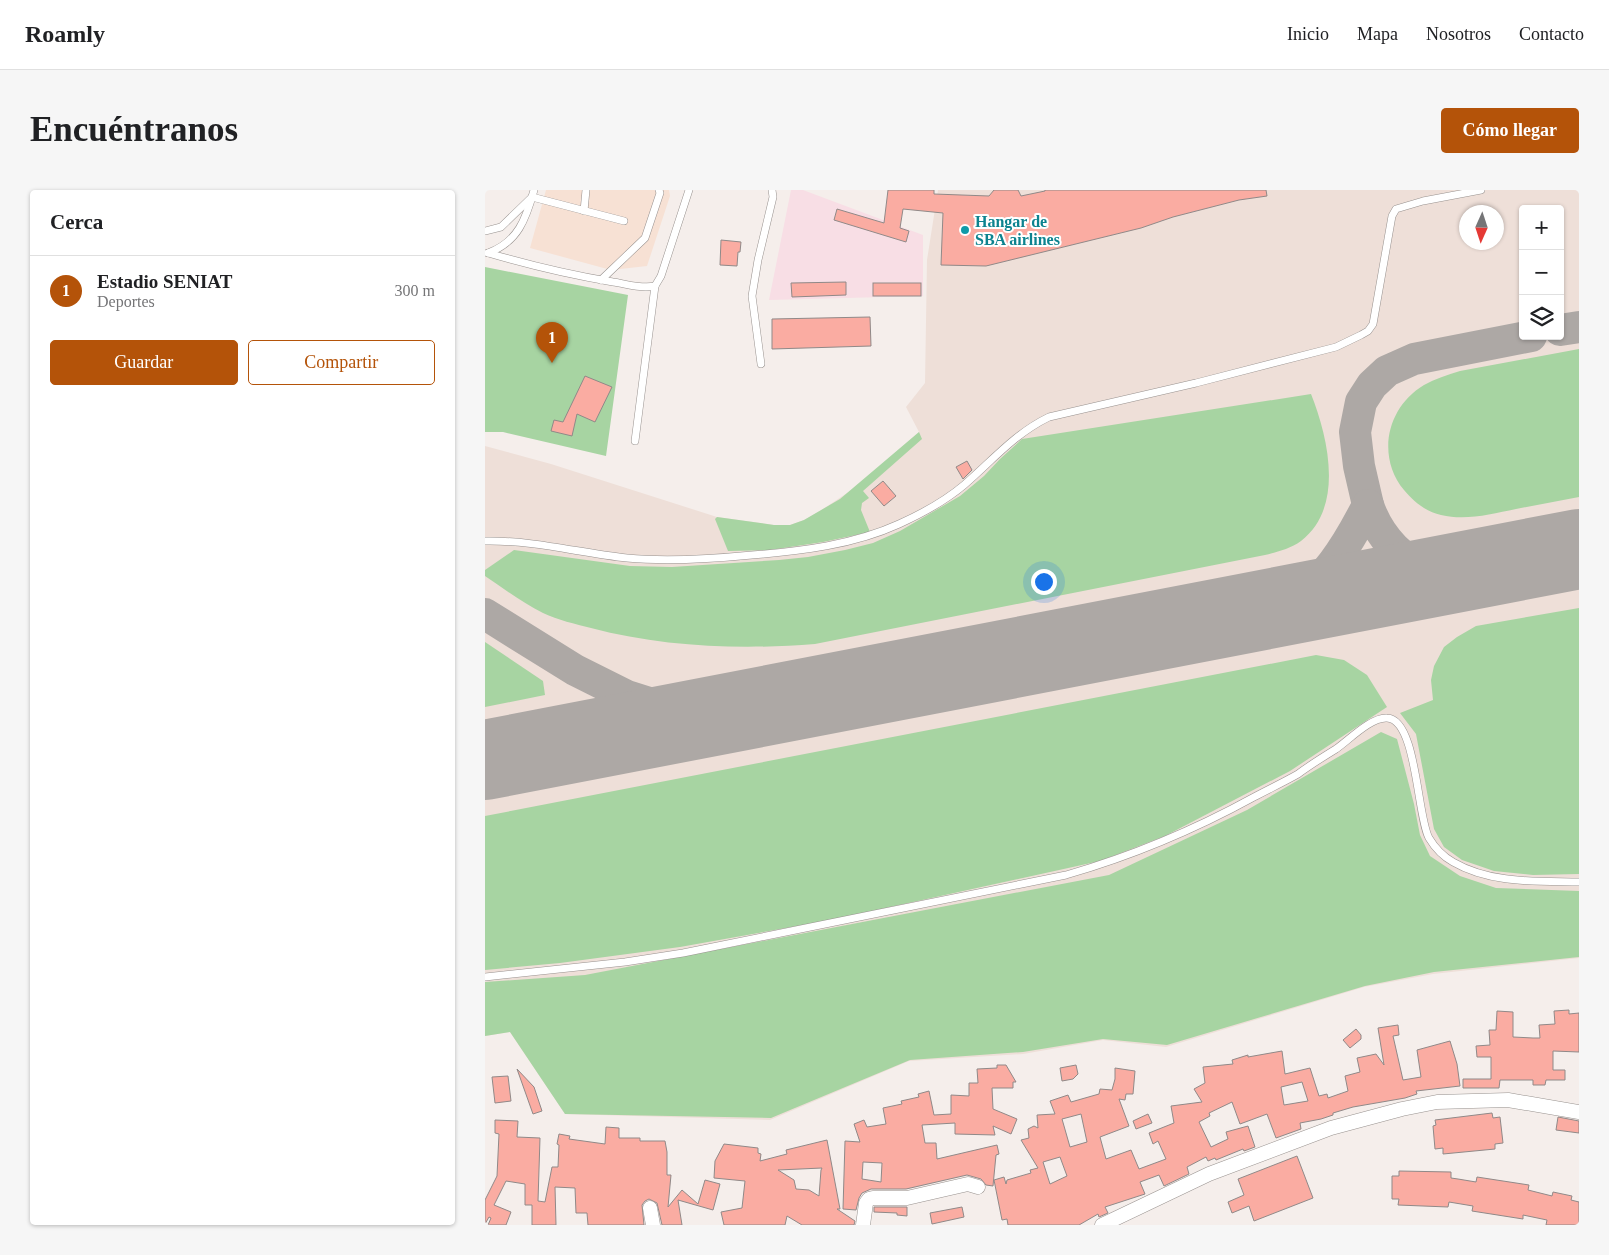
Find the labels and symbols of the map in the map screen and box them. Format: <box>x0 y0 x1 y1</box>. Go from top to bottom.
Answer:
north arrow <box>1459 205 1504 250</box>
place label: Hangar de SBA airlines <box>975 213 1060 248</box>
marker: Hangar de SBA airlines <box>959 224 971 236</box>
pin: 1 <box>536 322 568 363</box>
your location <box>1031 569 1057 595</box>

